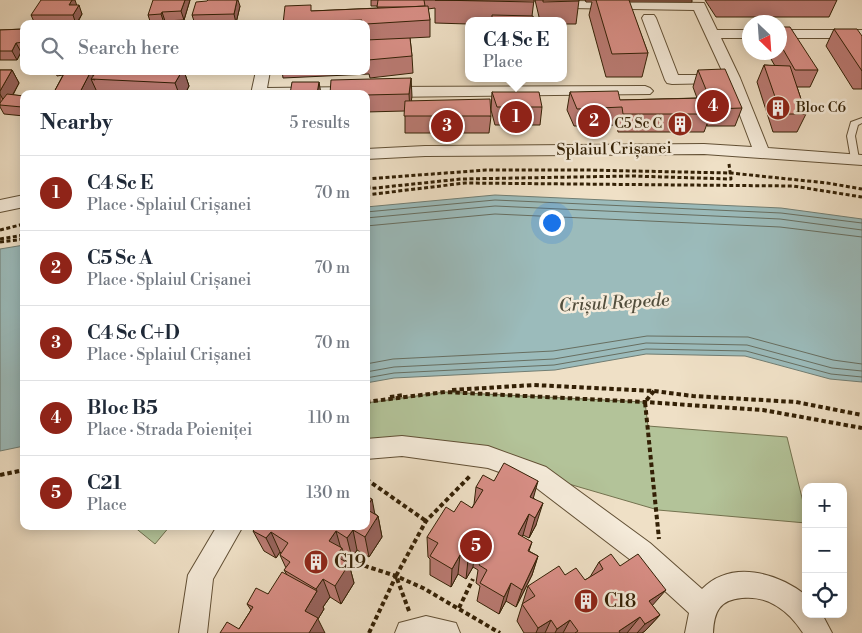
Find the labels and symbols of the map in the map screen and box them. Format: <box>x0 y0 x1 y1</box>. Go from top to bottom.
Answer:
north arrow <box>742 15 787 60</box>
pin: 4 <box>697 87 729 125</box>
building icon: Bloc C6 <box>765 95 791 121</box>
pin: 1 <box>500 98 532 136</box>
place label: Bloc C6 <box>795 99 846 117</box>
pin: 2 <box>578 102 610 140</box>
pin: 3 <box>431 107 463 145</box>
building icon: C5 Sc C <box>667 111 693 137</box>
place label: C5 Sc C <box>614 115 662 133</box>
street label: Splaiul Crișanei <box>556 138 672 160</box>
your location <box>539 210 565 236</box>
water label: Crișul Repede <box>558 289 670 317</box>
pin: 5 <box>460 527 492 565</box>
building icon: C19 <box>303 549 329 575</box>
place label: C19 <box>334 550 366 574</box>
building icon: C18 <box>573 588 599 614</box>
place label: C18 <box>604 589 637 613</box>

